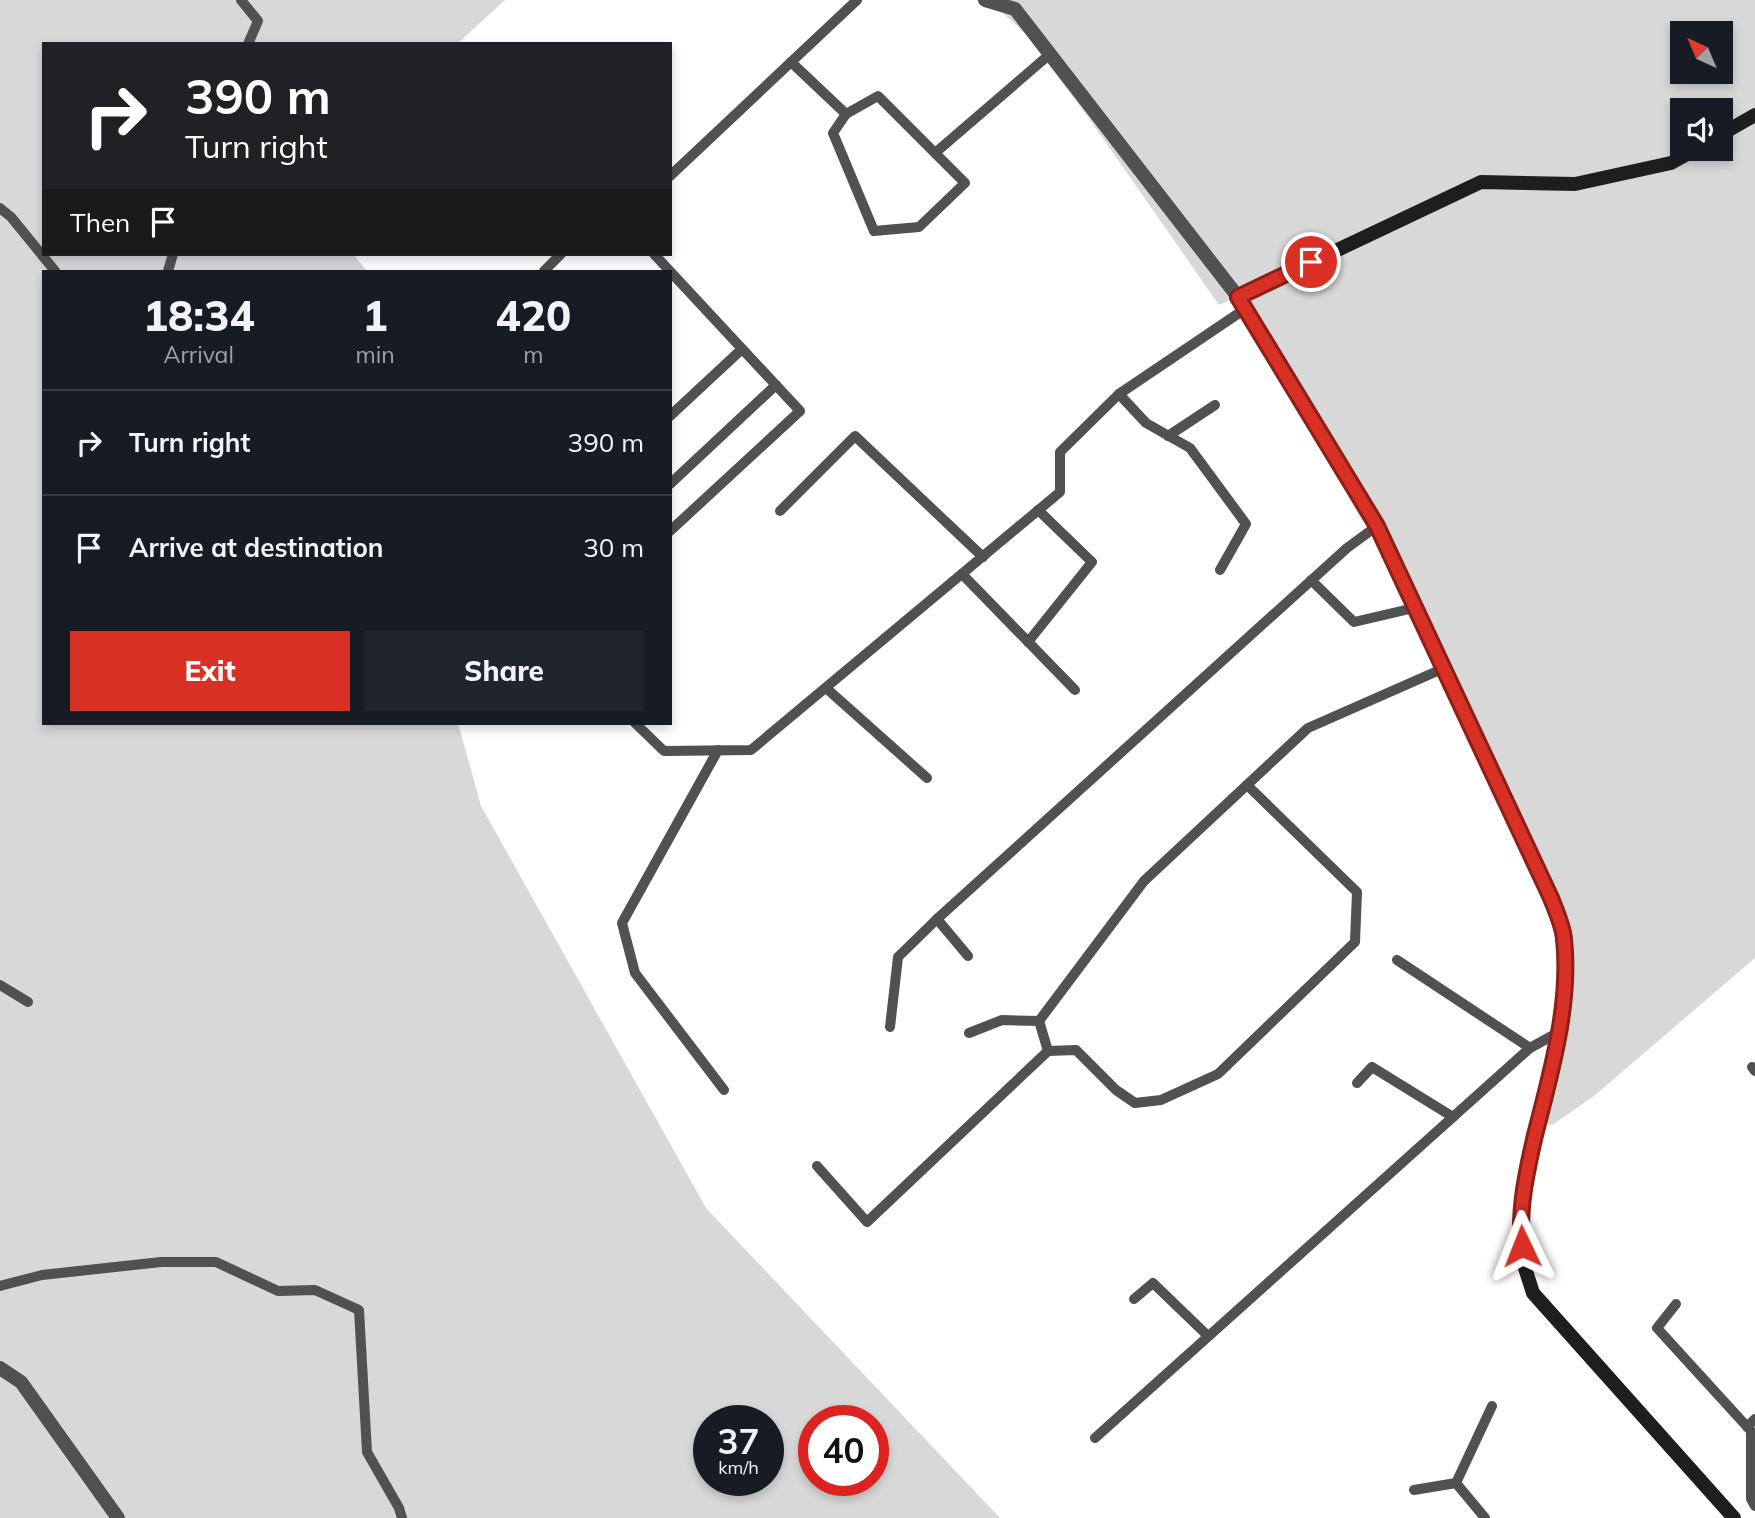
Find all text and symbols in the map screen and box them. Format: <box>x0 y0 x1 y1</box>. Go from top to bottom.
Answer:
north arrow <box>1670 21 1732 84</box>
map controls <box>1670 21 1733 161</box>
text: 390 m <box>185 65 331 126</box>
icon: right <box>70 70 161 161</box>
button: sound <box>1670 98 1733 161</box>
text: Turn right <box>185 126 328 166</box>
icon: arrive <box>144 203 182 241</box>
text: Then <box>70 206 130 239</box>
pin <box>1281 232 1341 292</box>
icon: arrive <box>1292 243 1330 281</box>
text: 18:34 <box>143 289 255 342</box>
text: 1 <box>362 289 388 342</box>
text: 420 <box>496 289 571 342</box>
text: Arrival <box>164 340 234 369</box>
text: min <box>355 340 395 369</box>
text: m <box>523 340 543 369</box>
icon: right <box>70 424 108 462</box>
text: Turn right <box>129 426 250 459</box>
text: 390 m <box>568 426 644 459</box>
icon: arrive <box>70 529 108 567</box>
text: Arrive at destination <box>129 531 384 564</box>
text: 30 m <box>583 531 644 564</box>
button: Exit <box>70 631 350 711</box>
button: Share <box>364 631 644 711</box>
position arrow <box>1485 1209 1559 1283</box>
speed limit sign: 40 <box>798 1405 889 1496</box>
text: 37 <box>717 1419 760 1463</box>
text: km/h <box>718 1456 759 1479</box>

